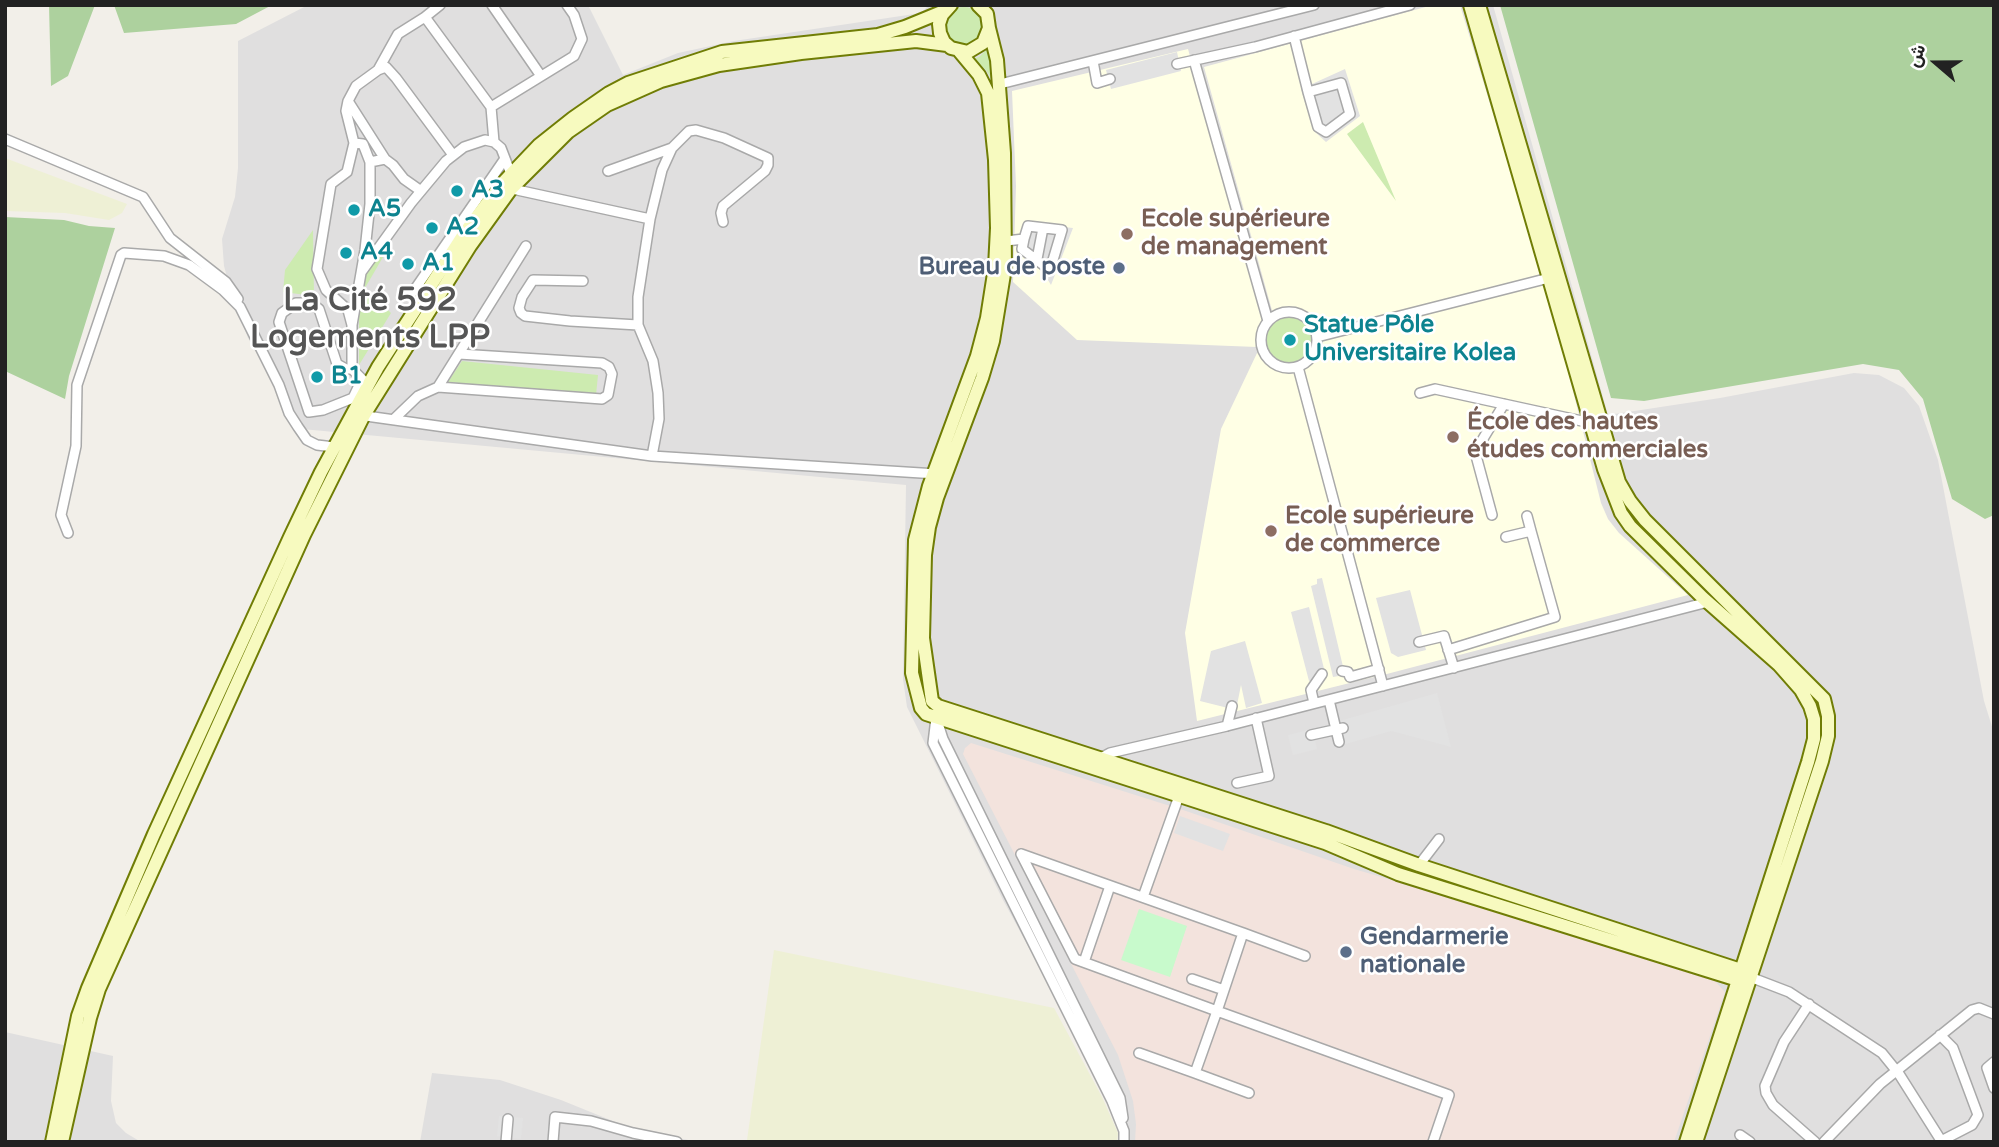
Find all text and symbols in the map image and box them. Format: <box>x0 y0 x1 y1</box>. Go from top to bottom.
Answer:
north arrow <box>1901 28 1971 98</box>
text: ش <box>1902 41 1931 70</box>
place label: A3 <box>471 177 504 205</box>
marker: A3 <box>449 183 465 199</box>
place label: A5 <box>368 196 401 224</box>
marker: A5 <box>346 202 362 218</box>
place label: Ecole supérieure de management <box>1141 206 1330 262</box>
place label: A2 <box>446 214 479 242</box>
marker: A2 <box>424 220 440 236</box>
marker: Ecole supérieure de management <box>1119 226 1135 242</box>
place label: A4 <box>360 239 393 267</box>
marker: A4 <box>338 245 354 261</box>
place label: A1 <box>422 250 455 278</box>
place label: Bureau de poste <box>919 254 1105 282</box>
marker: A1 <box>400 256 416 272</box>
marker: Bureau de poste <box>1111 260 1127 276</box>
district label: La Cité 592 Logements LPP <box>250 283 490 358</box>
place label: Statue Pôle Universitaire Kolea <box>1304 312 1516 368</box>
marker: Statue Pôle Universitaire Kolea <box>1282 332 1298 348</box>
place label: B1 <box>331 363 363 391</box>
marker: B1 <box>309 369 325 385</box>
place label: École des hautes études commerciales <box>1467 409 1708 465</box>
marker: École des hautes études commerciales <box>1445 429 1461 445</box>
place label: Ecole supérieure de commerce <box>1285 503 1474 559</box>
marker: Ecole supérieure de commerce <box>1263 523 1279 539</box>
place label: Gendarmerie nationale <box>1360 924 1509 980</box>
marker: Gendarmerie nationale <box>1338 944 1354 960</box>

